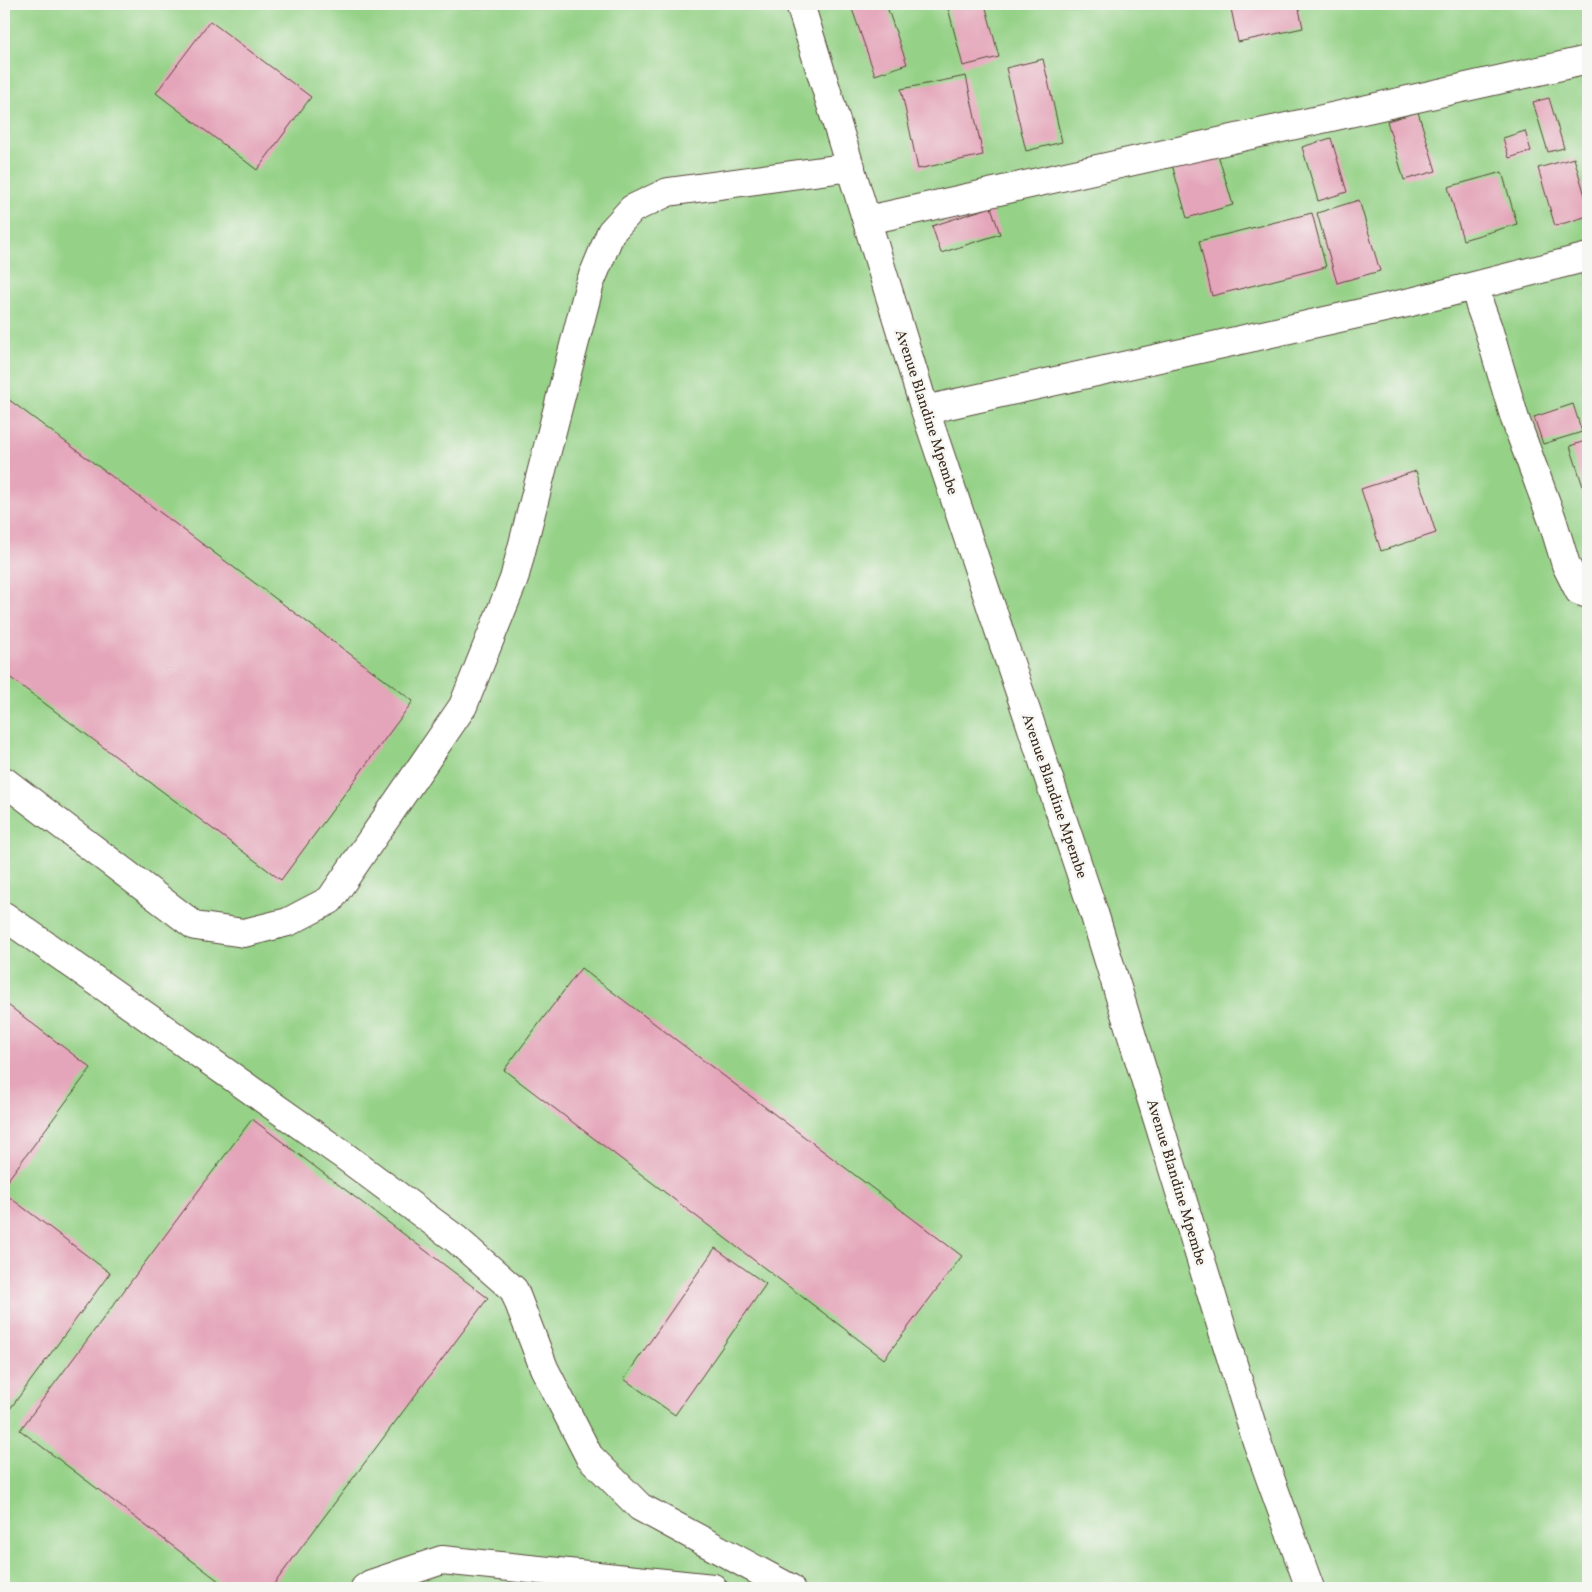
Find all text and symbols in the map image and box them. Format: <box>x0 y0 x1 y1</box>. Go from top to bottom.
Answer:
street label: Avenue Blandine Mpembe <box>889 327 962 498</box>
street label: Avenue Blandine Mpembe <box>1016 711 1092 882</box>
street label: Avenue Blandine Mpembe <box>1140 1097 1211 1268</box>

